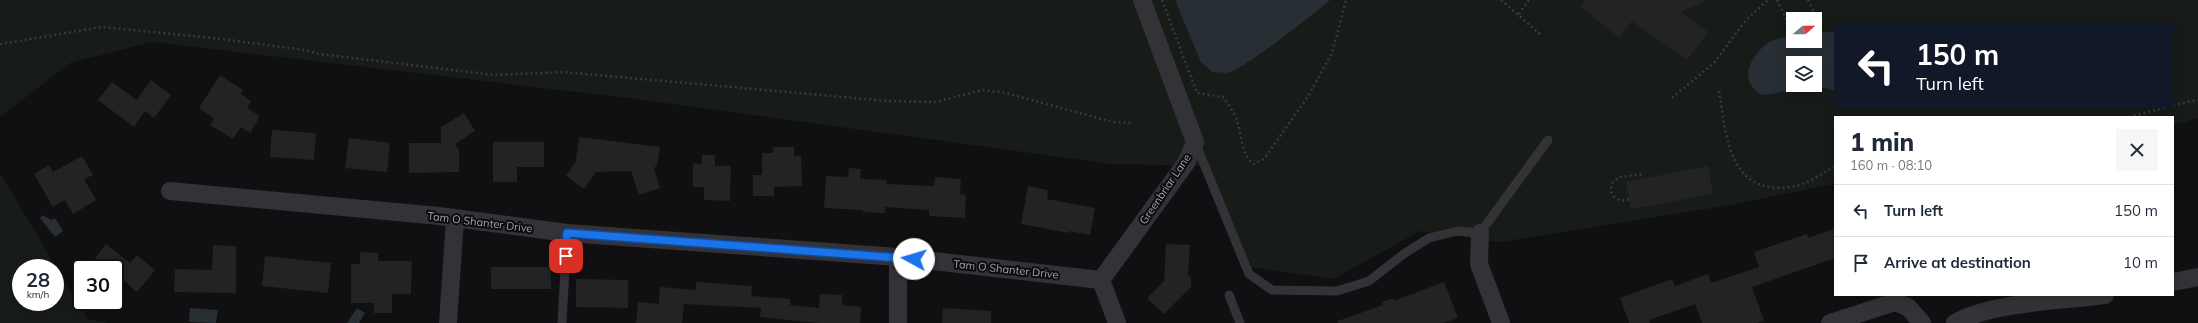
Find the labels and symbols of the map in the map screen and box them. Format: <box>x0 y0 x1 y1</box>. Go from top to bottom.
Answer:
north arrow <box>1786 12 1822 48</box>
street label: Greenbriar Lane <box>1136 151 1194 227</box>
street label: Tam O Shanter Drive <box>427 209 533 235</box>
position arrow <box>893 238 935 280</box>
pin <box>549 239 583 273</box>
street label: Tam O Shanter Drive <box>953 257 1059 281</box>
speed limit sign: 30 <box>72 259 124 311</box>

